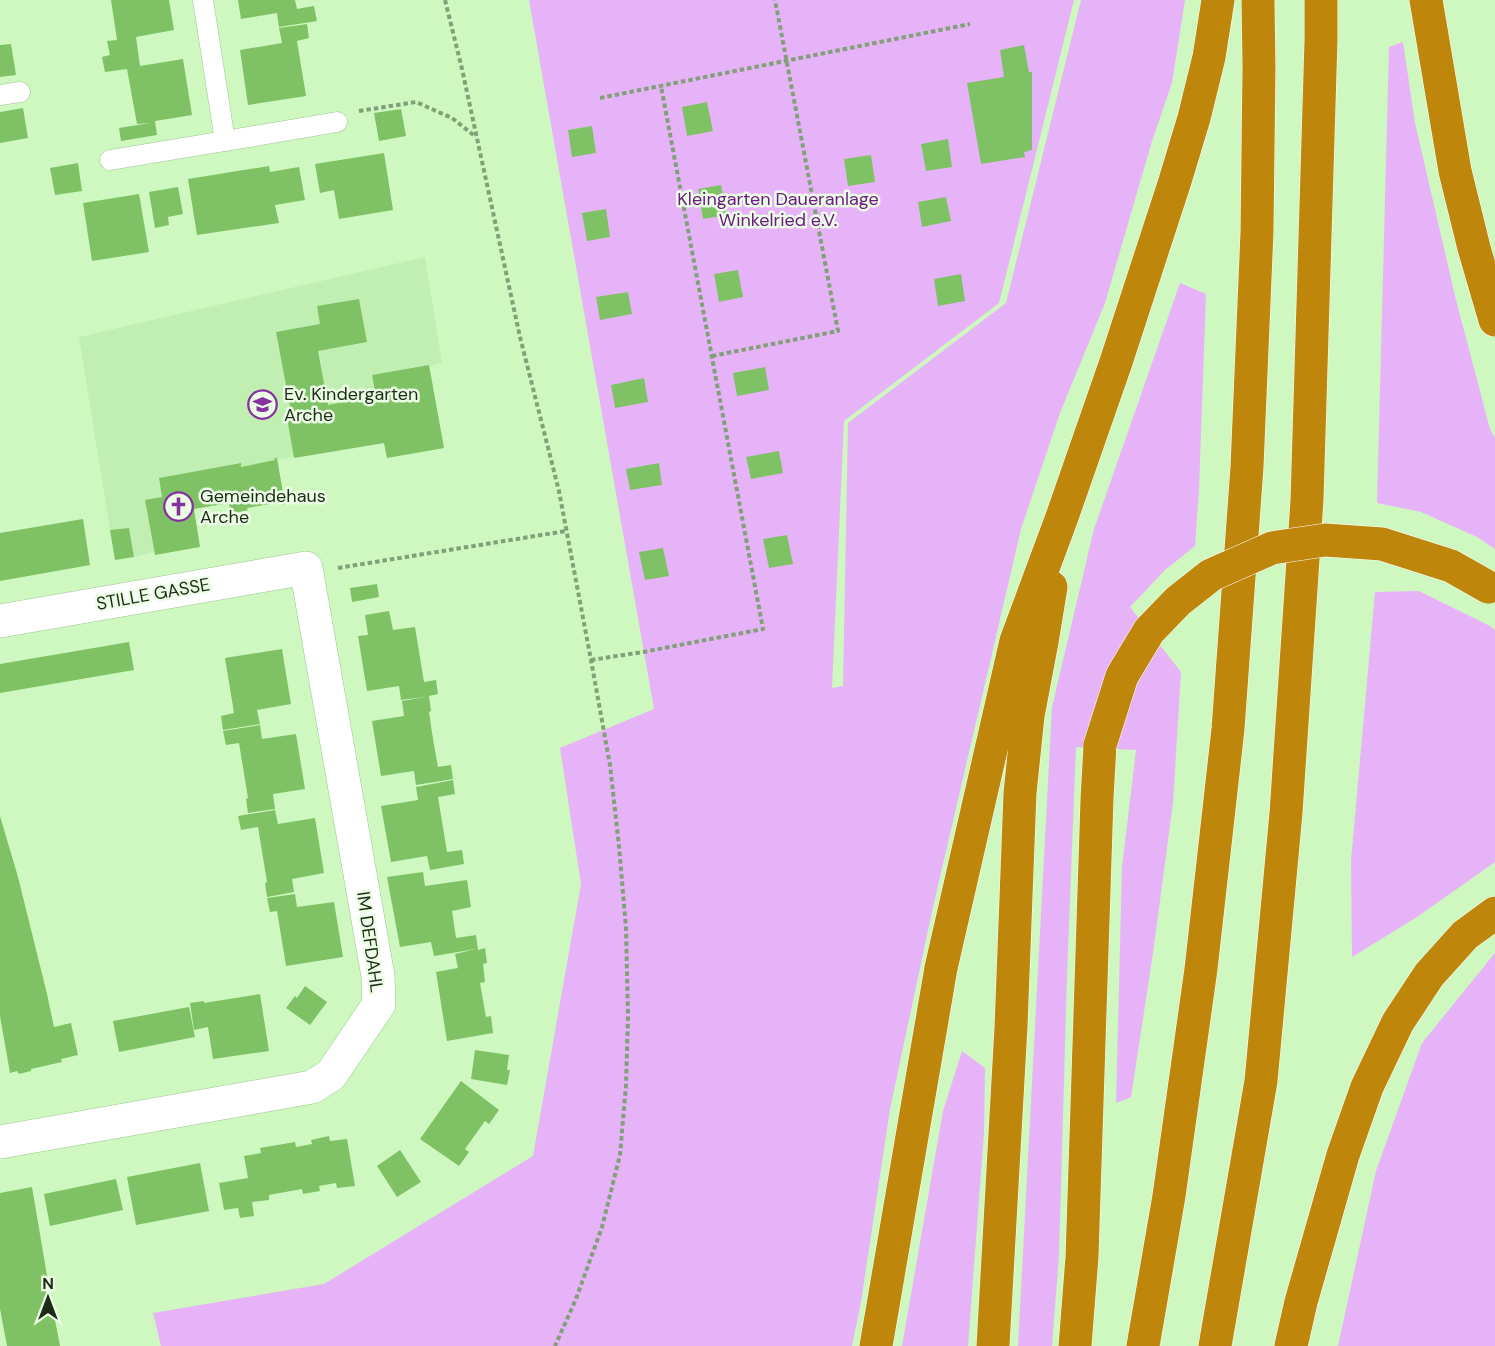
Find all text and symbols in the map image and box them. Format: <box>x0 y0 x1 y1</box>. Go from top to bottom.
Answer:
park label: Kleingarten Daueranlage Winkelried e.V. <box>677 187 879 232</box>
place label: Ev. Kindergarten Arche <box>284 382 418 427</box>
school or university icon: Ev. Kindergarten Arche <box>247 388 279 420</box>
place label: Gemeindehaus Arche <box>200 484 326 529</box>
church icon: Gemeindehaus Arche <box>163 490 195 522</box>
street label: STILLE GASSE <box>94 572 212 616</box>
street label: IM DEFDAHL <box>351 890 389 994</box>
north arrow <box>18 1268 78 1328</box>
text: N <box>42 1273 54 1294</box>

